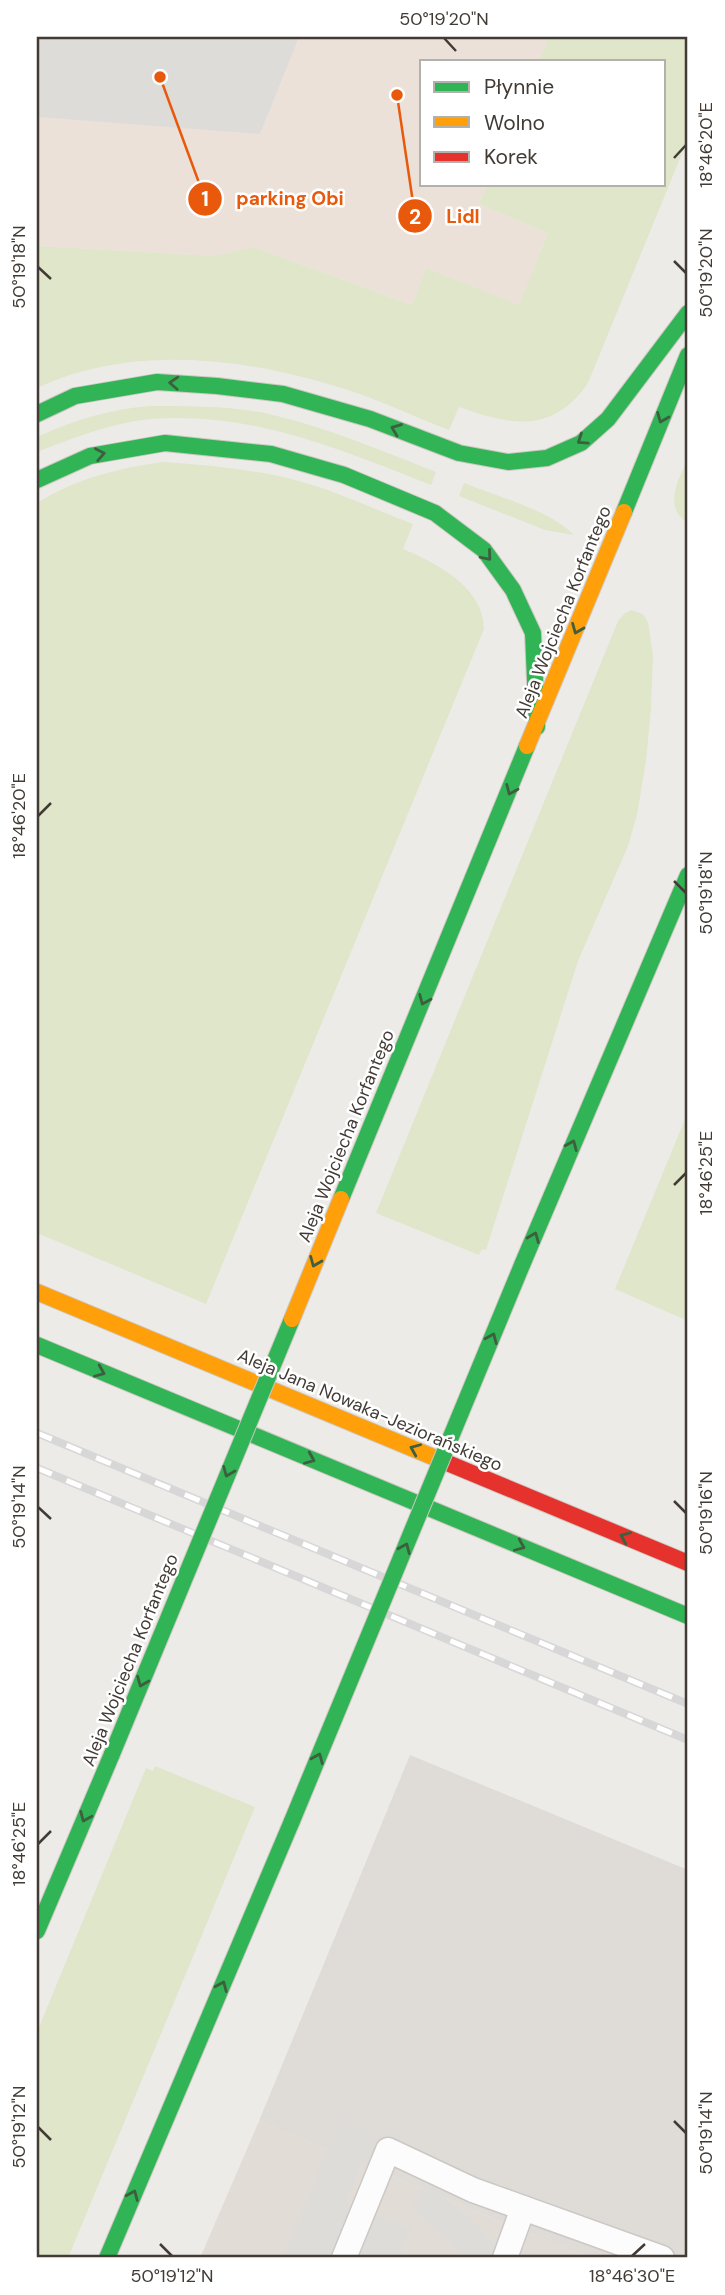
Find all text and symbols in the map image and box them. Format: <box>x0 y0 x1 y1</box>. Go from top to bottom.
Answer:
text: 50°19'20"N <box>399 7 489 31</box>
legend <box>420 60 666 186</box>
text: Płynnie <box>484 73 554 101</box>
text: 18°46'20"E <box>694 102 718 188</box>
text: Wolno <box>484 109 545 137</box>
text: Korek <box>484 143 538 171</box>
callout: parking Obi <box>187 179 358 219</box>
text: 1 <box>201 185 209 213</box>
text: parking Obi <box>236 186 344 211</box>
callout: Lidl <box>398 196 494 236</box>
text: 2 <box>409 203 421 231</box>
text: Lidl <box>446 204 480 229</box>
text: 50°19'18"N <box>7 225 31 309</box>
text: 50°19'20"N <box>694 228 718 318</box>
one-way arrow <box>168 376 179 391</box>
one-way arrow <box>657 412 671 424</box>
one-way arrow <box>390 423 402 437</box>
one-way arrow <box>577 432 590 444</box>
one-way arrow <box>94 448 106 463</box>
street label: Aleja Wojciecha Korfantego <box>509 502 617 722</box>
one-way arrow <box>479 548 492 560</box>
one-way arrow <box>571 622 585 634</box>
text: 18°46'20"E <box>7 773 31 859</box>
one-way arrow <box>505 783 519 795</box>
text: 50°19'18"N <box>694 851 718 935</box>
one-way arrow <box>418 993 432 1005</box>
street label: Aleja Wojciecha Korfantego <box>292 1026 400 1246</box>
text: 18°46'25"E <box>694 1131 718 1215</box>
one-way arrow <box>564 1140 578 1153</box>
one-way arrow <box>525 1231 539 1243</box>
one-way arrow <box>310 1255 324 1267</box>
one-way arrow <box>484 1333 498 1345</box>
street label: Aleja Jana Nowaka-Jeziorańskiego <box>234 1343 506 1477</box>
one-way arrow <box>93 1363 105 1377</box>
one-way arrow <box>410 1444 422 1458</box>
one-way arrow <box>303 1451 315 1465</box>
text: 50°19'14"N <box>7 1465 31 1549</box>
one-way arrow <box>223 1465 237 1477</box>
text: 50°19'16"N <box>694 1471 718 1555</box>
one-way arrow <box>620 1531 633 1545</box>
one-way arrow <box>513 1538 525 1552</box>
one-way arrow <box>396 1543 410 1555</box>
street label: Aleja Wojciecha Korfantego <box>76 1550 184 1770</box>
one-way arrow <box>136 1676 150 1688</box>
one-way arrow <box>309 1753 323 1765</box>
text: 18°46'25"E <box>7 1802 31 1886</box>
one-way arrow <box>80 1810 94 1822</box>
one-way arrow <box>214 1981 228 1993</box>
text: 50°19'12"N <box>7 2086 31 2168</box>
text: 50°19'14"N <box>694 2091 718 2175</box>
one-way arrow <box>125 2190 139 2202</box>
text: 50°19'12"N <box>131 2264 213 2288</box>
text: 18°46'30"E <box>589 2264 675 2288</box>

